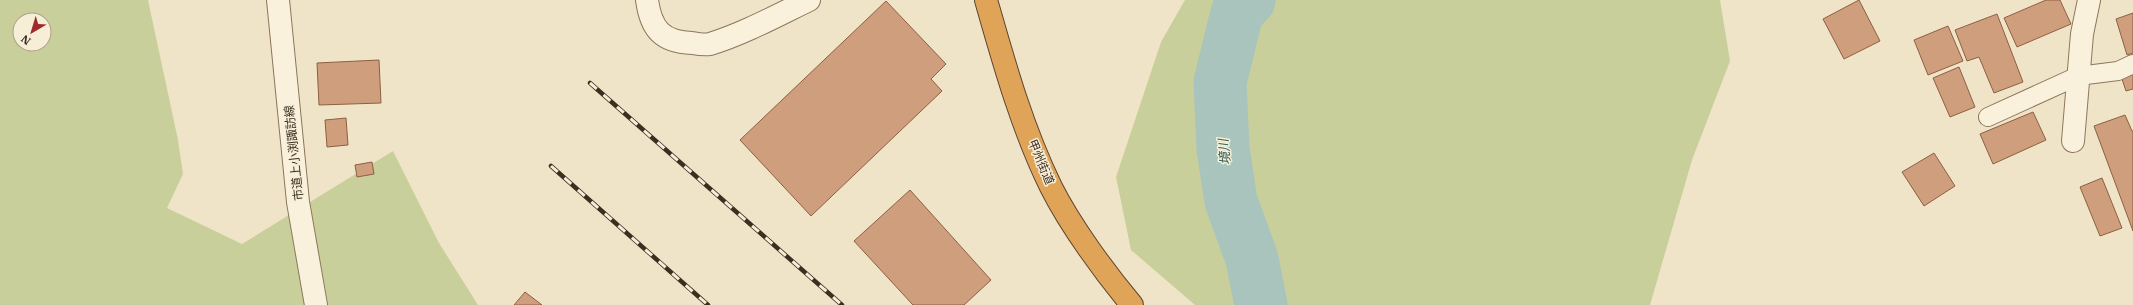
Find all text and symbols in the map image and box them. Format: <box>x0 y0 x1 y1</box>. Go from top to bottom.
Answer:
north arrow <box>12 12 52 52</box>
text: N <box>18 32 34 48</box>
street label: 市道上小渕諏訪線 <box>281 105 306 202</box>
water label: 境川 <box>1214 136 1234 166</box>
street label: 甲州街道 <box>1025 137 1058 187</box>

